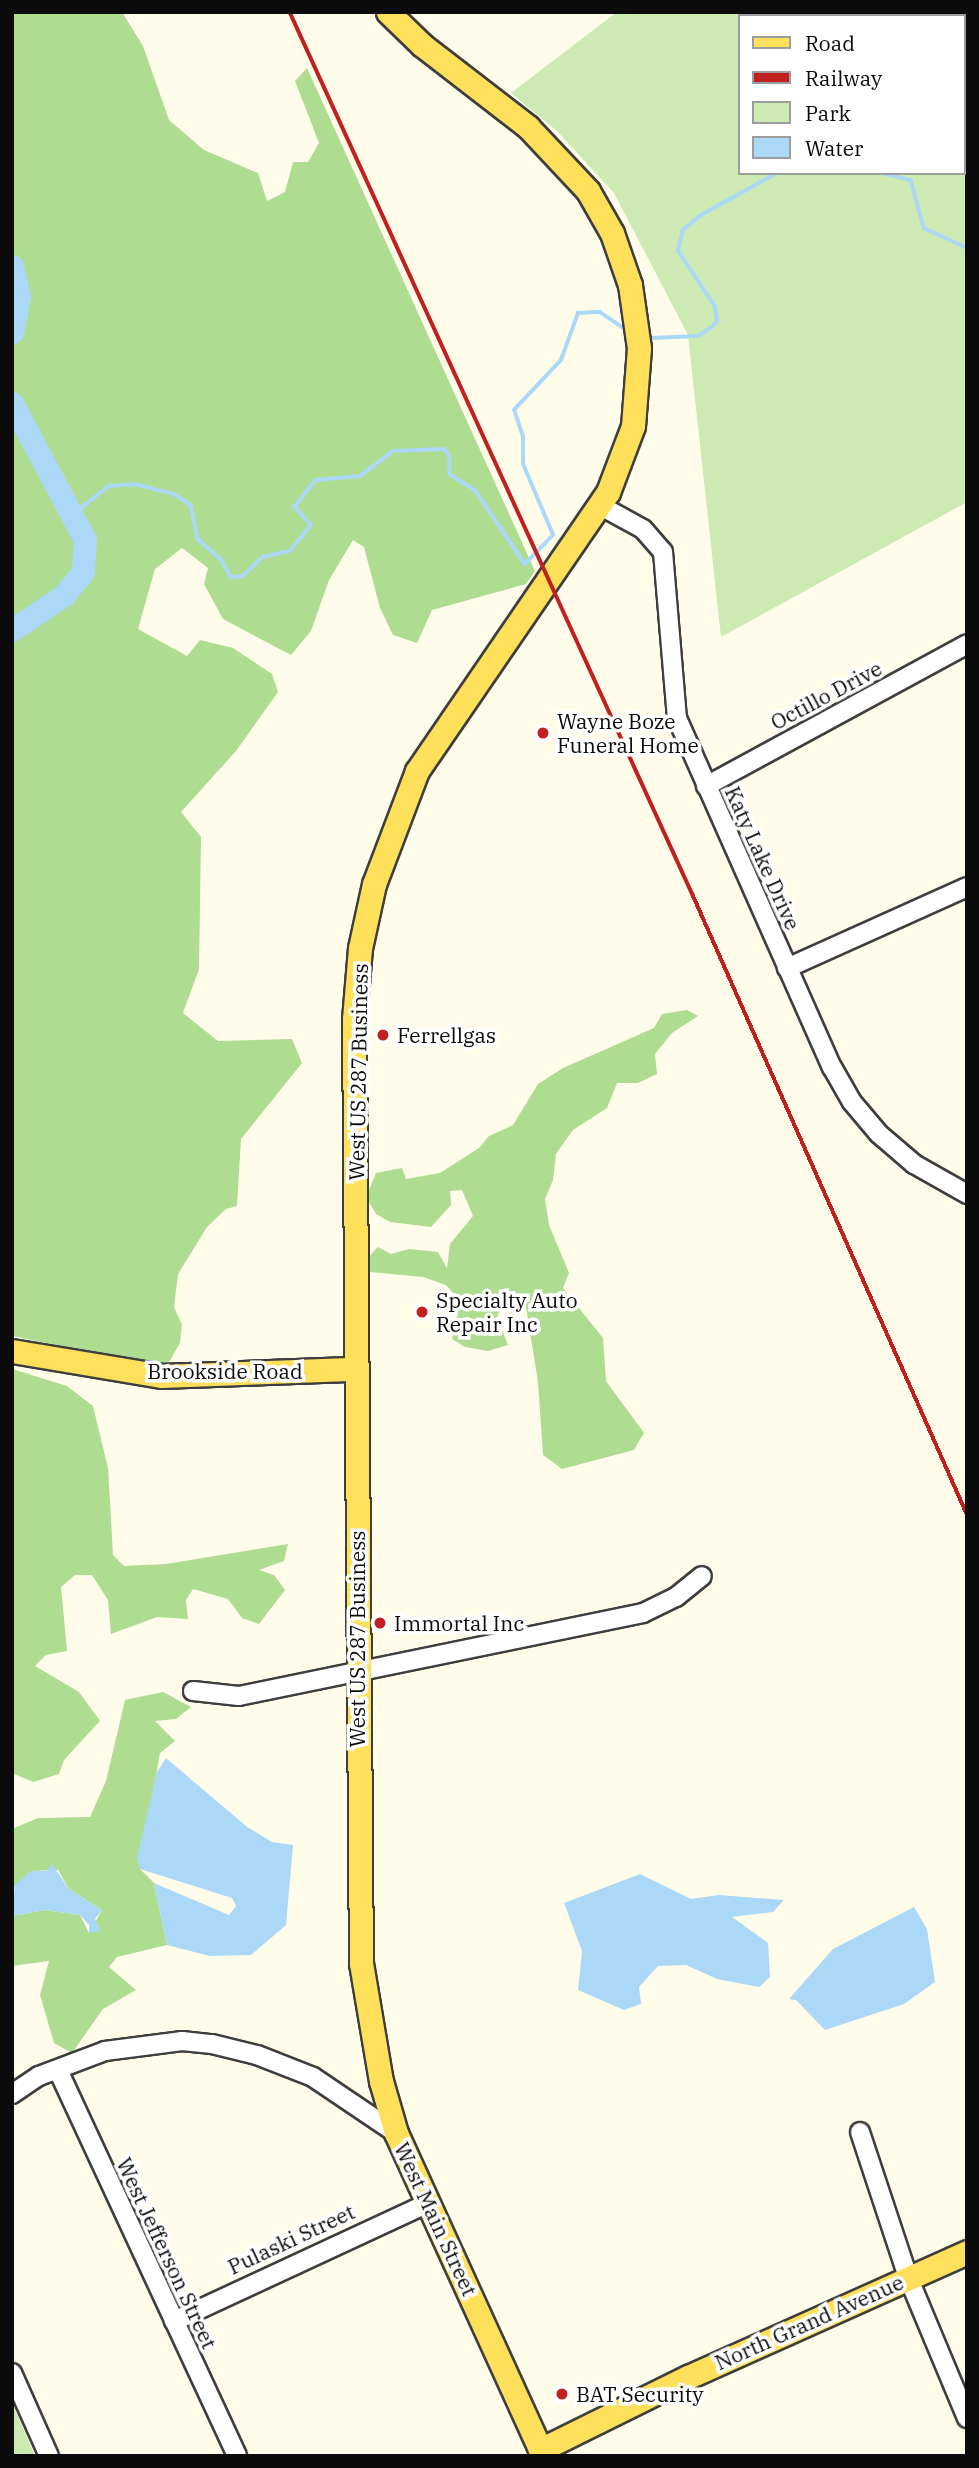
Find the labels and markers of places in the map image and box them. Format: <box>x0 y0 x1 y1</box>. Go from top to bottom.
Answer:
place label: Wayne Boze Funeral Home <box>557 708 699 758</box>
marker: Wayne Boze Funeral Home <box>535 725 551 741</box>
place label: Ferrellgas <box>397 1022 496 1048</box>
marker: Ferrellgas <box>375 1027 391 1043</box>
place label: Specialty Auto Repair Inc <box>436 1287 578 1337</box>
marker: Specialty Auto Repair Inc <box>414 1304 430 1320</box>
place label: Immortal Inc <box>394 1610 524 1636</box>
marker: Immortal Inc <box>372 1615 388 1631</box>
place label: BAT Security <box>576 2381 703 2407</box>
marker: BAT Security <box>554 2386 570 2402</box>

